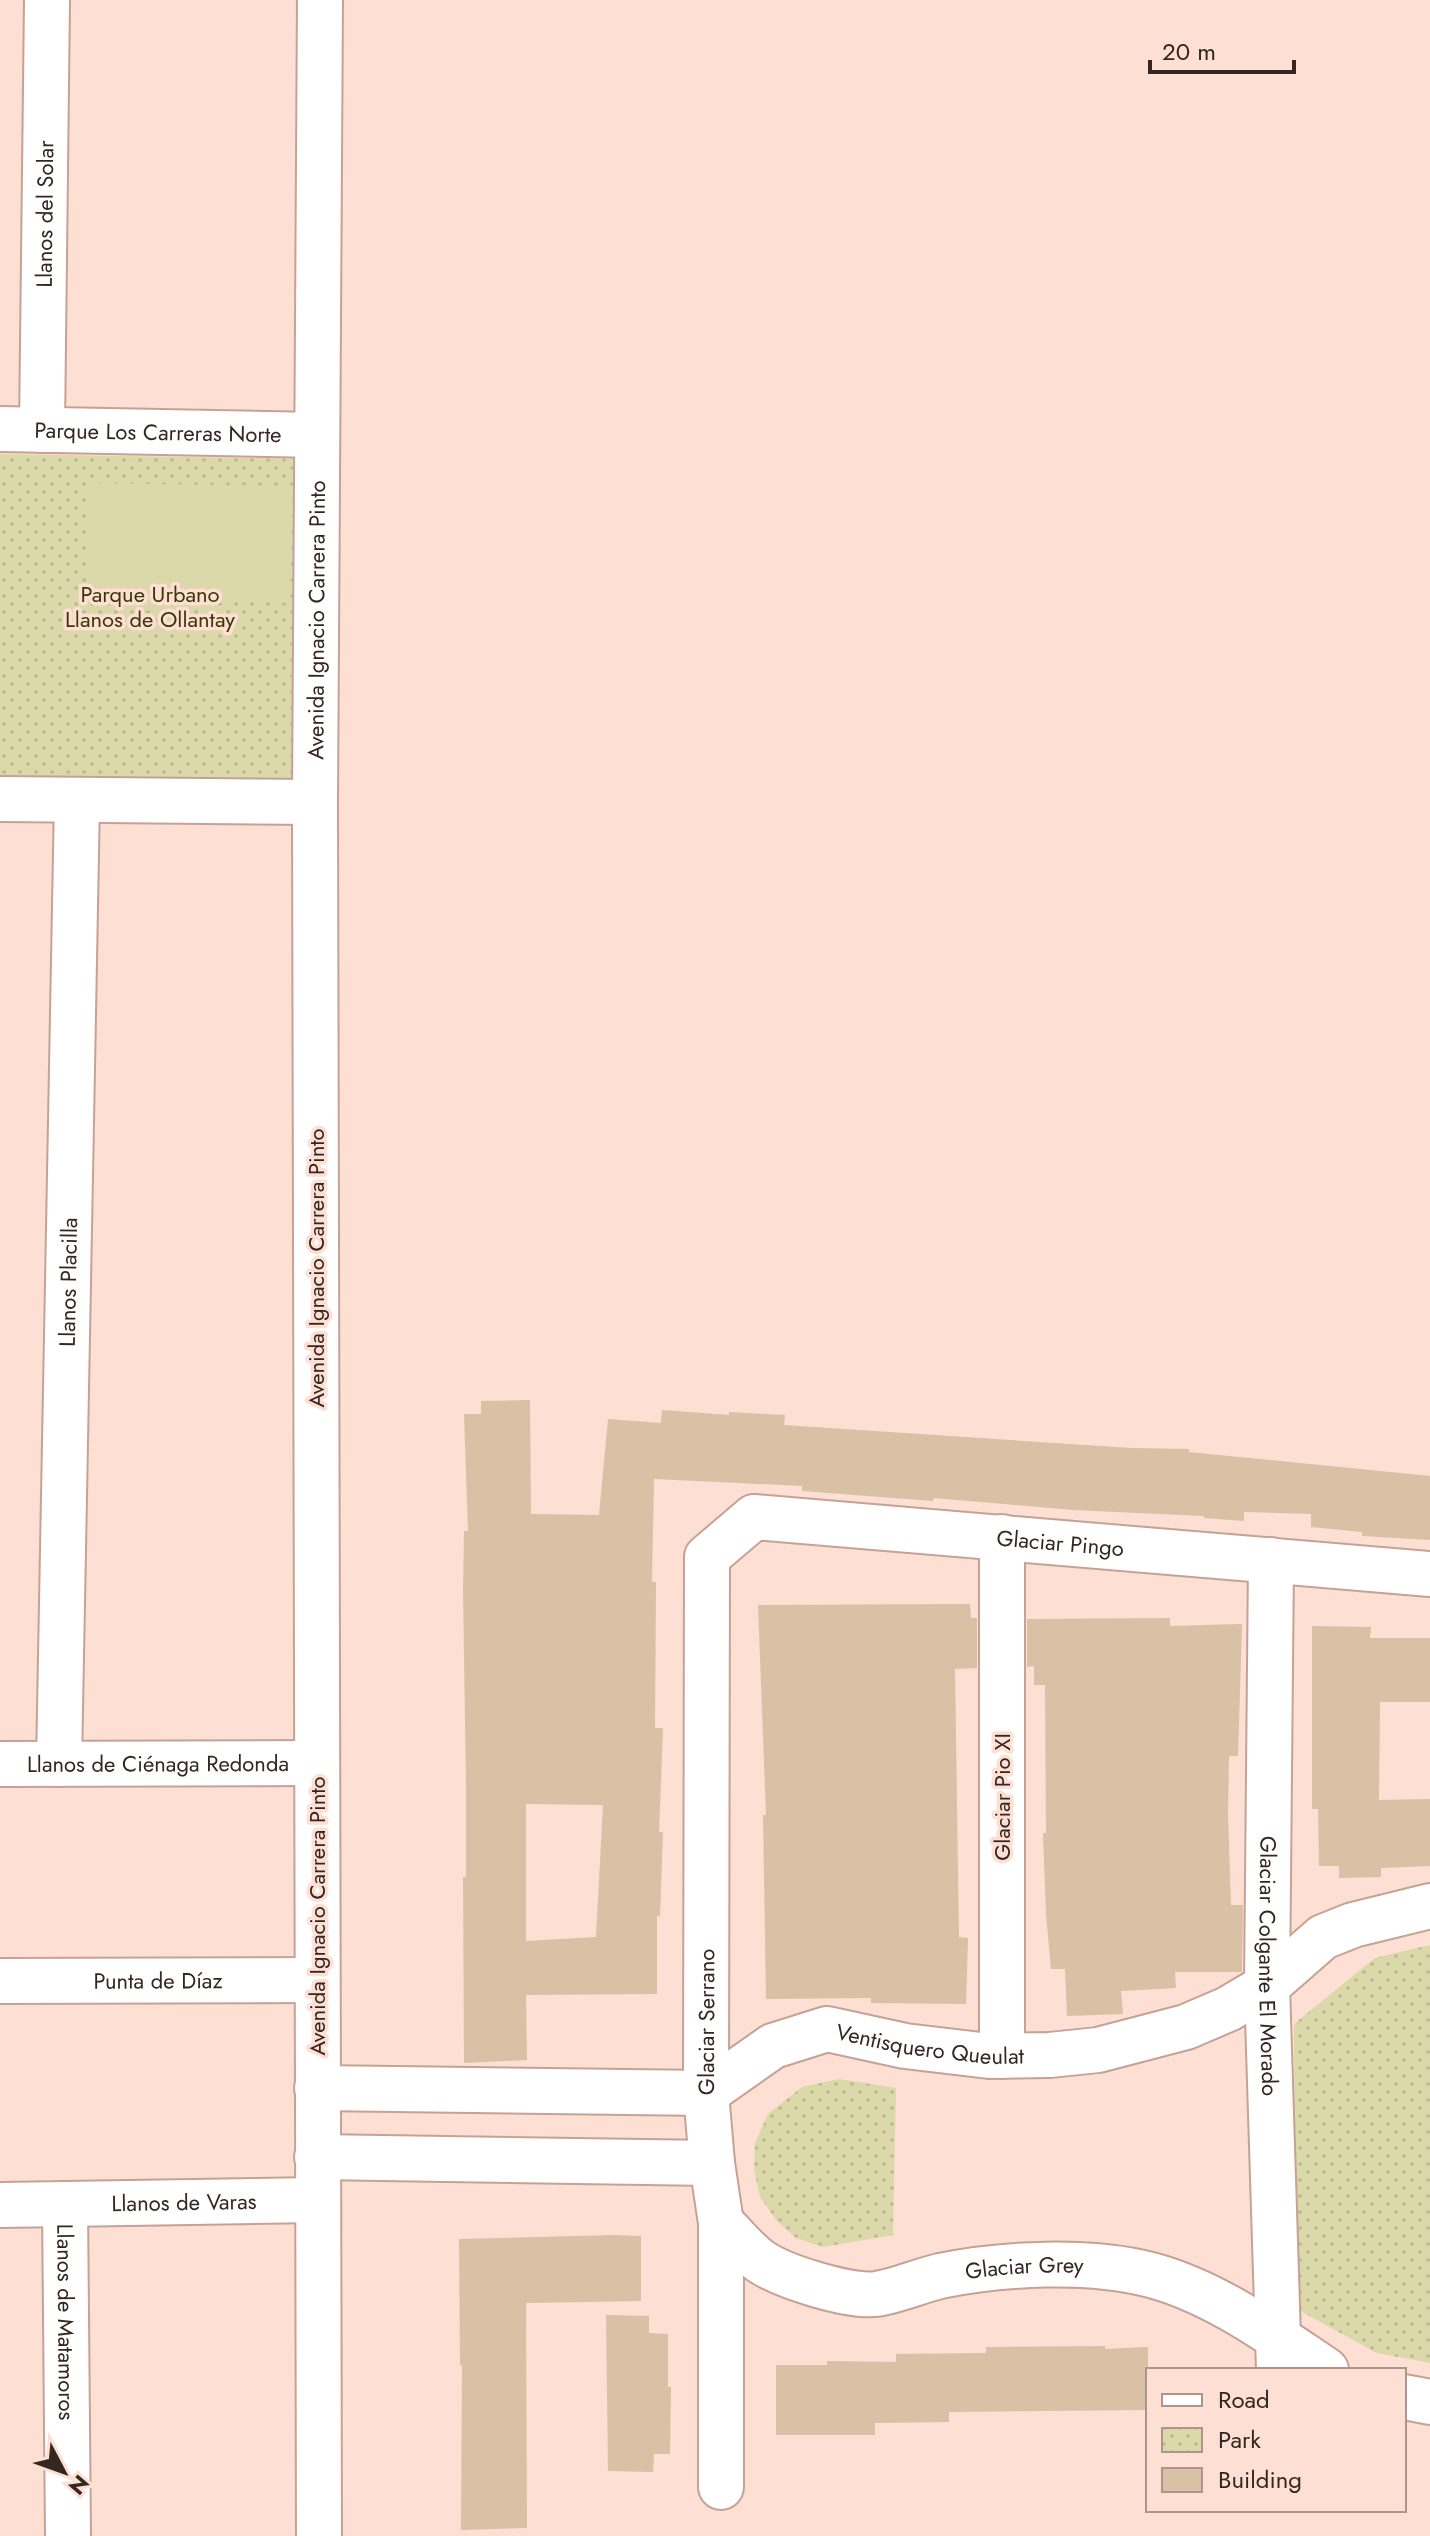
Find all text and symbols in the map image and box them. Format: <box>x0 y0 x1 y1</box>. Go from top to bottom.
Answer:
scale bar <box>1150 24 1294 74</box>
text: 20 m <box>1162 34 1216 69</box>
street label: Llanos del Solar <box>28 140 61 288</box>
street label: Parque Los Carreras Norte <box>34 414 282 450</box>
street label: Avenida Ignacio Carrera Pinto <box>299 480 333 760</box>
park label: Parque Urbano Llanos de Ollantay <box>65 578 235 635</box>
street label: Avenida Ignacio Carrera Pinto <box>300 1128 332 1408</box>
street label: Llanos Placilla <box>51 1217 85 1347</box>
street label: Glaciar Pingo <box>995 1522 1125 1564</box>
street label: Glaciar Pio XI <box>986 1733 1018 1861</box>
street label: Llanos de Ciénaga Redonda <box>27 1747 289 1780</box>
street label: Avenida Ignacio Carrera Pinto <box>301 1776 333 2056</box>
street label: Glaciar Colgante El Morado <box>1251 1836 1286 2097</box>
street label: Glaciar Serrano <box>690 1949 722 2095</box>
street label: Punta de Díaz <box>93 1964 223 1997</box>
street label: Ventisquero Queulat <box>833 2015 1025 2072</box>
street label: Llanos de Varas <box>111 2185 257 2219</box>
street label: Llanos de Matamoros <box>49 2223 83 2421</box>
street label: Glaciar Grey <box>963 2248 1085 2287</box>
legend <box>1146 2368 1406 2512</box>
text: Road <box>1218 2382 1270 2417</box>
text: Park <box>1218 2422 1261 2457</box>
north arrow <box>24 2432 104 2512</box>
text: Building <box>1218 2462 1302 2497</box>
text: N <box>61 2468 97 2502</box>

